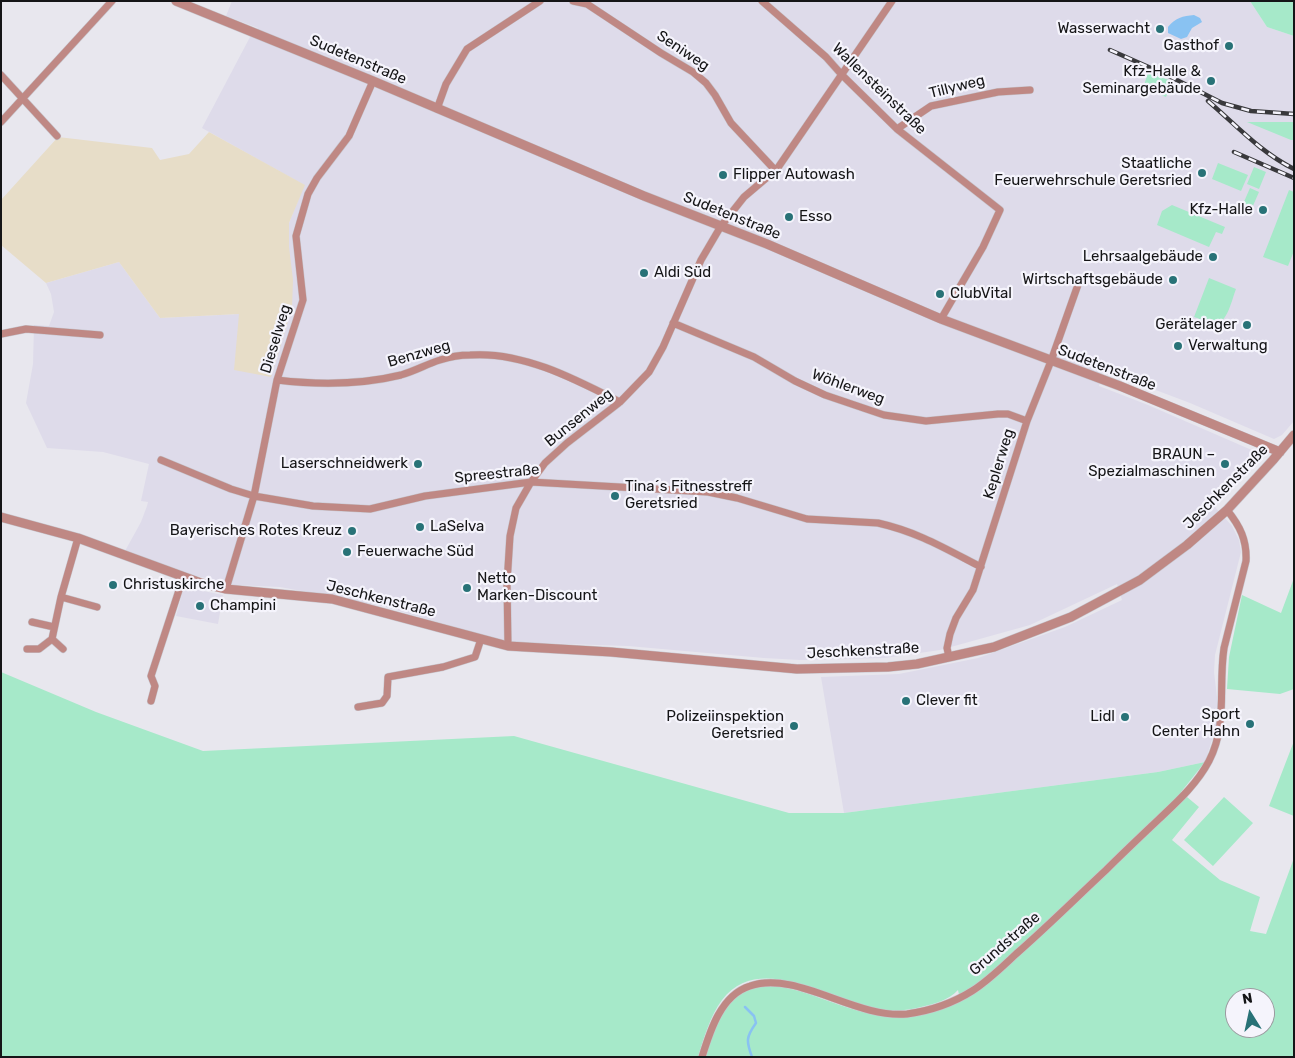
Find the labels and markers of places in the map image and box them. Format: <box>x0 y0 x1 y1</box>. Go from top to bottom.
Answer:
place label: Wasserwacht <box>1057 20 1150 38</box>
marker: Wasserwacht <box>1154 23 1166 35</box>
place label: Gasthof <box>1164 37 1219 55</box>
marker: Gasthof <box>1223 40 1235 52</box>
place label: Kfz-Halle & Seminargebäude <box>1082 63 1201 98</box>
marker: Kfz-Halle & Seminargebäude <box>1205 75 1217 87</box>
place label: Staatliche Feuerwehrschule Geretsried <box>994 155 1192 190</box>
place label: Flipper Autowash <box>733 166 855 184</box>
marker: Staatliche Feuerwehrschule Geretsried <box>1196 167 1208 179</box>
marker: Flipper Autowash <box>717 169 729 181</box>
place label: Kfz-Halle <box>1189 201 1253 219</box>
marker: Kfz-Halle <box>1257 204 1269 216</box>
place label: Esso <box>799 208 832 226</box>
marker: Esso <box>783 211 795 223</box>
place label: Lehrsaalgebäude <box>1083 248 1203 266</box>
marker: Lehrsaalgebäude <box>1207 251 1219 263</box>
place label: Aldi Süd <box>654 264 711 282</box>
marker: Aldi Süd <box>638 267 650 279</box>
place label: Wirtschaftsgebäude <box>1022 271 1163 289</box>
marker: Wirtschaftsgebäude <box>1167 274 1179 286</box>
place label: ClubVital <box>950 285 1012 303</box>
marker: ClubVital <box>934 288 946 300</box>
place label: Gerätelager <box>1155 316 1237 334</box>
marker: Gerätelager <box>1241 319 1253 331</box>
place label: Verwaltung <box>1188 337 1268 355</box>
marker: Verwaltung <box>1172 340 1184 352</box>
place label: BRAUN – Spezialmaschinen <box>1088 446 1215 481</box>
place label: Laserschneidwerk <box>281 455 408 473</box>
marker: Laserschneidwerk <box>412 458 424 470</box>
marker: BRAUN – Spezialmaschinen <box>1219 458 1231 470</box>
place label: Tina´s Fitnesstreff Geretsried <box>625 478 752 513</box>
marker: Tina´s Fitnesstreff Geretsried <box>609 490 621 502</box>
place label: LaSelva <box>430 518 484 536</box>
marker: LaSelva <box>414 521 426 533</box>
place label: Bayerisches Rotes Kreuz <box>170 522 342 540</box>
marker: Bayerisches Rotes Kreuz <box>346 525 358 537</box>
place label: Feuerwache Süd <box>357 543 474 561</box>
marker: Feuerwache Süd <box>341 546 353 558</box>
place label: Netto Marken-Discount <box>477 570 597 605</box>
place label: Christuskirche <box>123 576 224 594</box>
marker: Christuskirche <box>107 579 119 591</box>
marker: Netto Marken-Discount <box>461 582 473 594</box>
place label: Champini <box>210 597 276 615</box>
marker: Champini <box>194 600 206 612</box>
place label: Clever fit <box>916 692 978 710</box>
marker: Clever fit <box>900 695 912 707</box>
place label: Sport Center Hahn <box>1152 706 1240 741</box>
place label: Polizeiinspektion Geretsried <box>666 708 784 743</box>
place label: Lidl <box>1090 708 1115 726</box>
marker: Lidl <box>1119 711 1131 723</box>
marker: Sport Center Hahn <box>1244 718 1256 730</box>
marker: Polizeiinspektion Geretsried <box>788 720 800 732</box>

